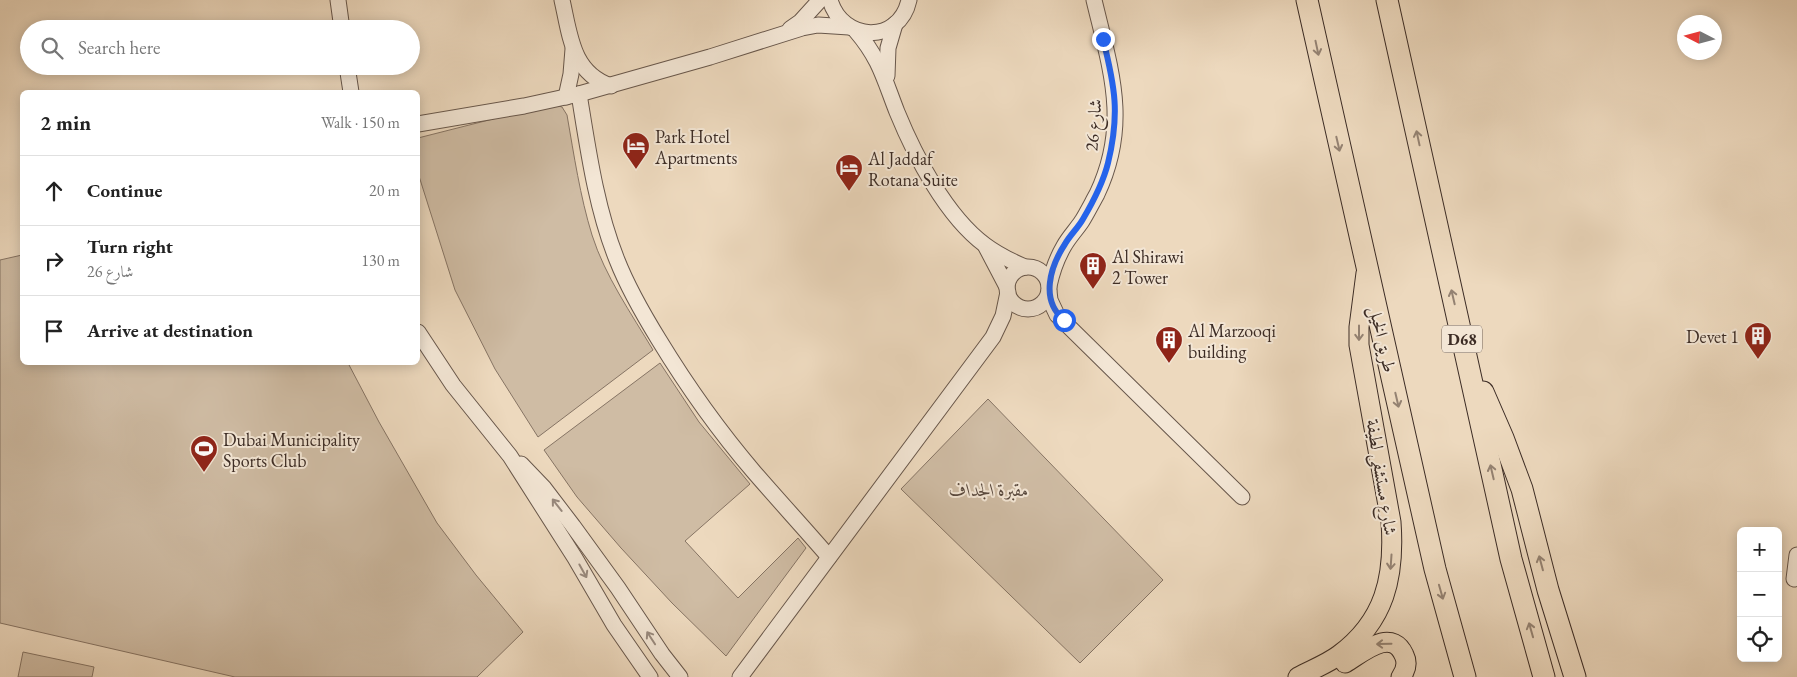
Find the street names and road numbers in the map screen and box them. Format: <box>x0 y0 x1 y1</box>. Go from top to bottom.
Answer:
street label: شارع 26 <box>1079 98 1111 152</box>
street label: طريق الخيل <box>1362 303 1402 375</box>
road number: D68 <box>1442 326 1482 352</box>
street label: شارع مستشفى لطيفة <box>1357 417 1403 538</box>

